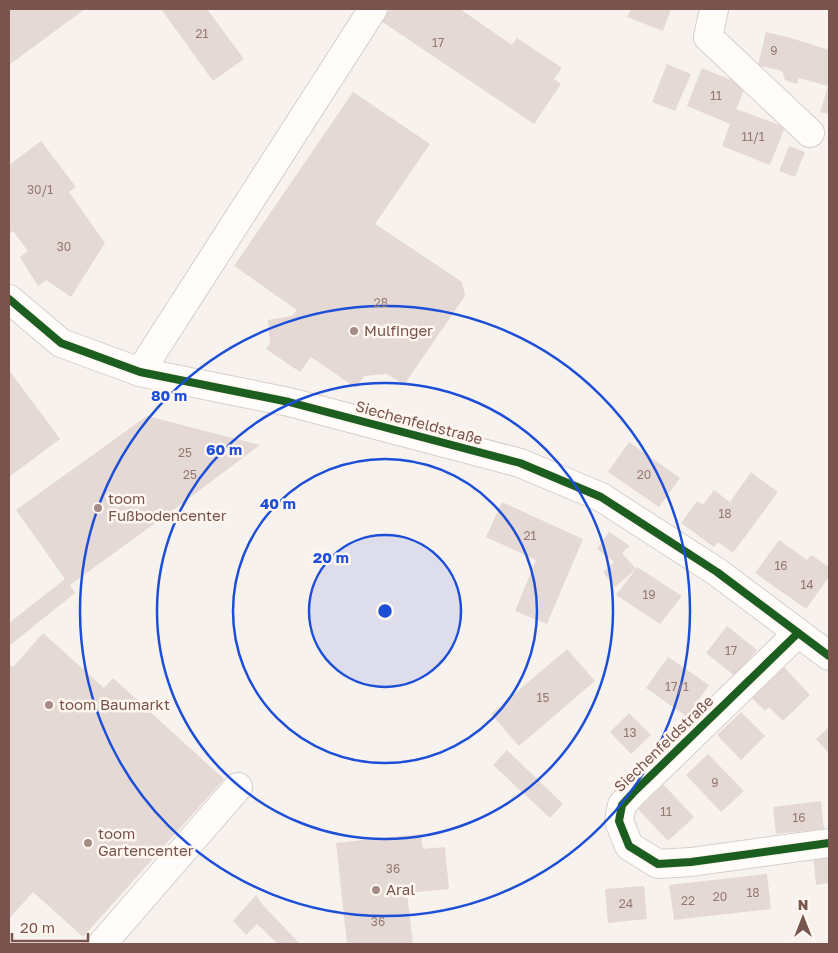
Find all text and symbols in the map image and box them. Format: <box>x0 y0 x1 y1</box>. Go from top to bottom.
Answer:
house number: 21 <box>196 26 209 41</box>
house number: 17 <box>432 35 444 50</box>
house number: 9 <box>770 43 778 58</box>
house number: 11 <box>710 88 722 103</box>
house number: 11/1 <box>741 129 765 144</box>
house number: 30/1 <box>27 182 53 197</box>
house number: 30 <box>57 239 71 254</box>
house number: 28 <box>374 295 388 310</box>
place label: Mulfinger <box>364 321 433 339</box>
marker: Mulfinger <box>348 325 360 337</box>
text: 80 m <box>151 386 187 404</box>
street label: Siechenfeldstraße <box>354 396 485 448</box>
text: 60 m <box>206 440 242 458</box>
house number: 25 <box>178 445 192 460</box>
house number: 25 <box>183 467 197 482</box>
house number: 20 <box>637 467 651 482</box>
place label: toom Fußbodencenter <box>108 489 227 524</box>
text: 40 m <box>260 494 296 512</box>
marker: toom Fußbodencenter <box>92 502 104 514</box>
house number: 18 <box>718 506 732 521</box>
house number: 21 <box>524 528 537 543</box>
text: 20 m <box>313 548 349 566</box>
house number: 16 <box>774 558 788 573</box>
house number: 14 <box>800 577 814 592</box>
house number: 19 <box>642 587 656 602</box>
centre of rings <box>376 602 394 620</box>
house number: 17 <box>725 643 737 658</box>
house number: 17/1 <box>665 679 689 694</box>
house number: 15 <box>537 690 549 705</box>
street label: Siechenfeldstraße <box>610 691 717 795</box>
place label: toom Baumarkt <box>59 695 170 713</box>
marker: toom Baumarkt <box>43 699 55 711</box>
house number: 13 <box>624 725 636 740</box>
house number: 9 <box>711 775 719 790</box>
house number: 11 <box>660 804 672 819</box>
house number: 16 <box>792 810 806 825</box>
place label: toom Gartencenter <box>98 824 194 859</box>
marker: toom Gartencenter <box>82 837 94 849</box>
house number: 36 <box>386 861 400 876</box>
place label: Aral <box>386 880 415 898</box>
marker: Aral <box>370 884 382 896</box>
house number: 18 <box>746 885 760 900</box>
house number: 20 <box>713 889 727 904</box>
house number: 22 <box>681 893 695 908</box>
north arrow <box>778 893 828 943</box>
house number: 24 <box>619 896 633 911</box>
text: N <box>798 896 808 913</box>
scale bar <box>12 910 89 942</box>
house number: 36 <box>371 914 385 929</box>
text: 20 m <box>20 918 55 936</box>

